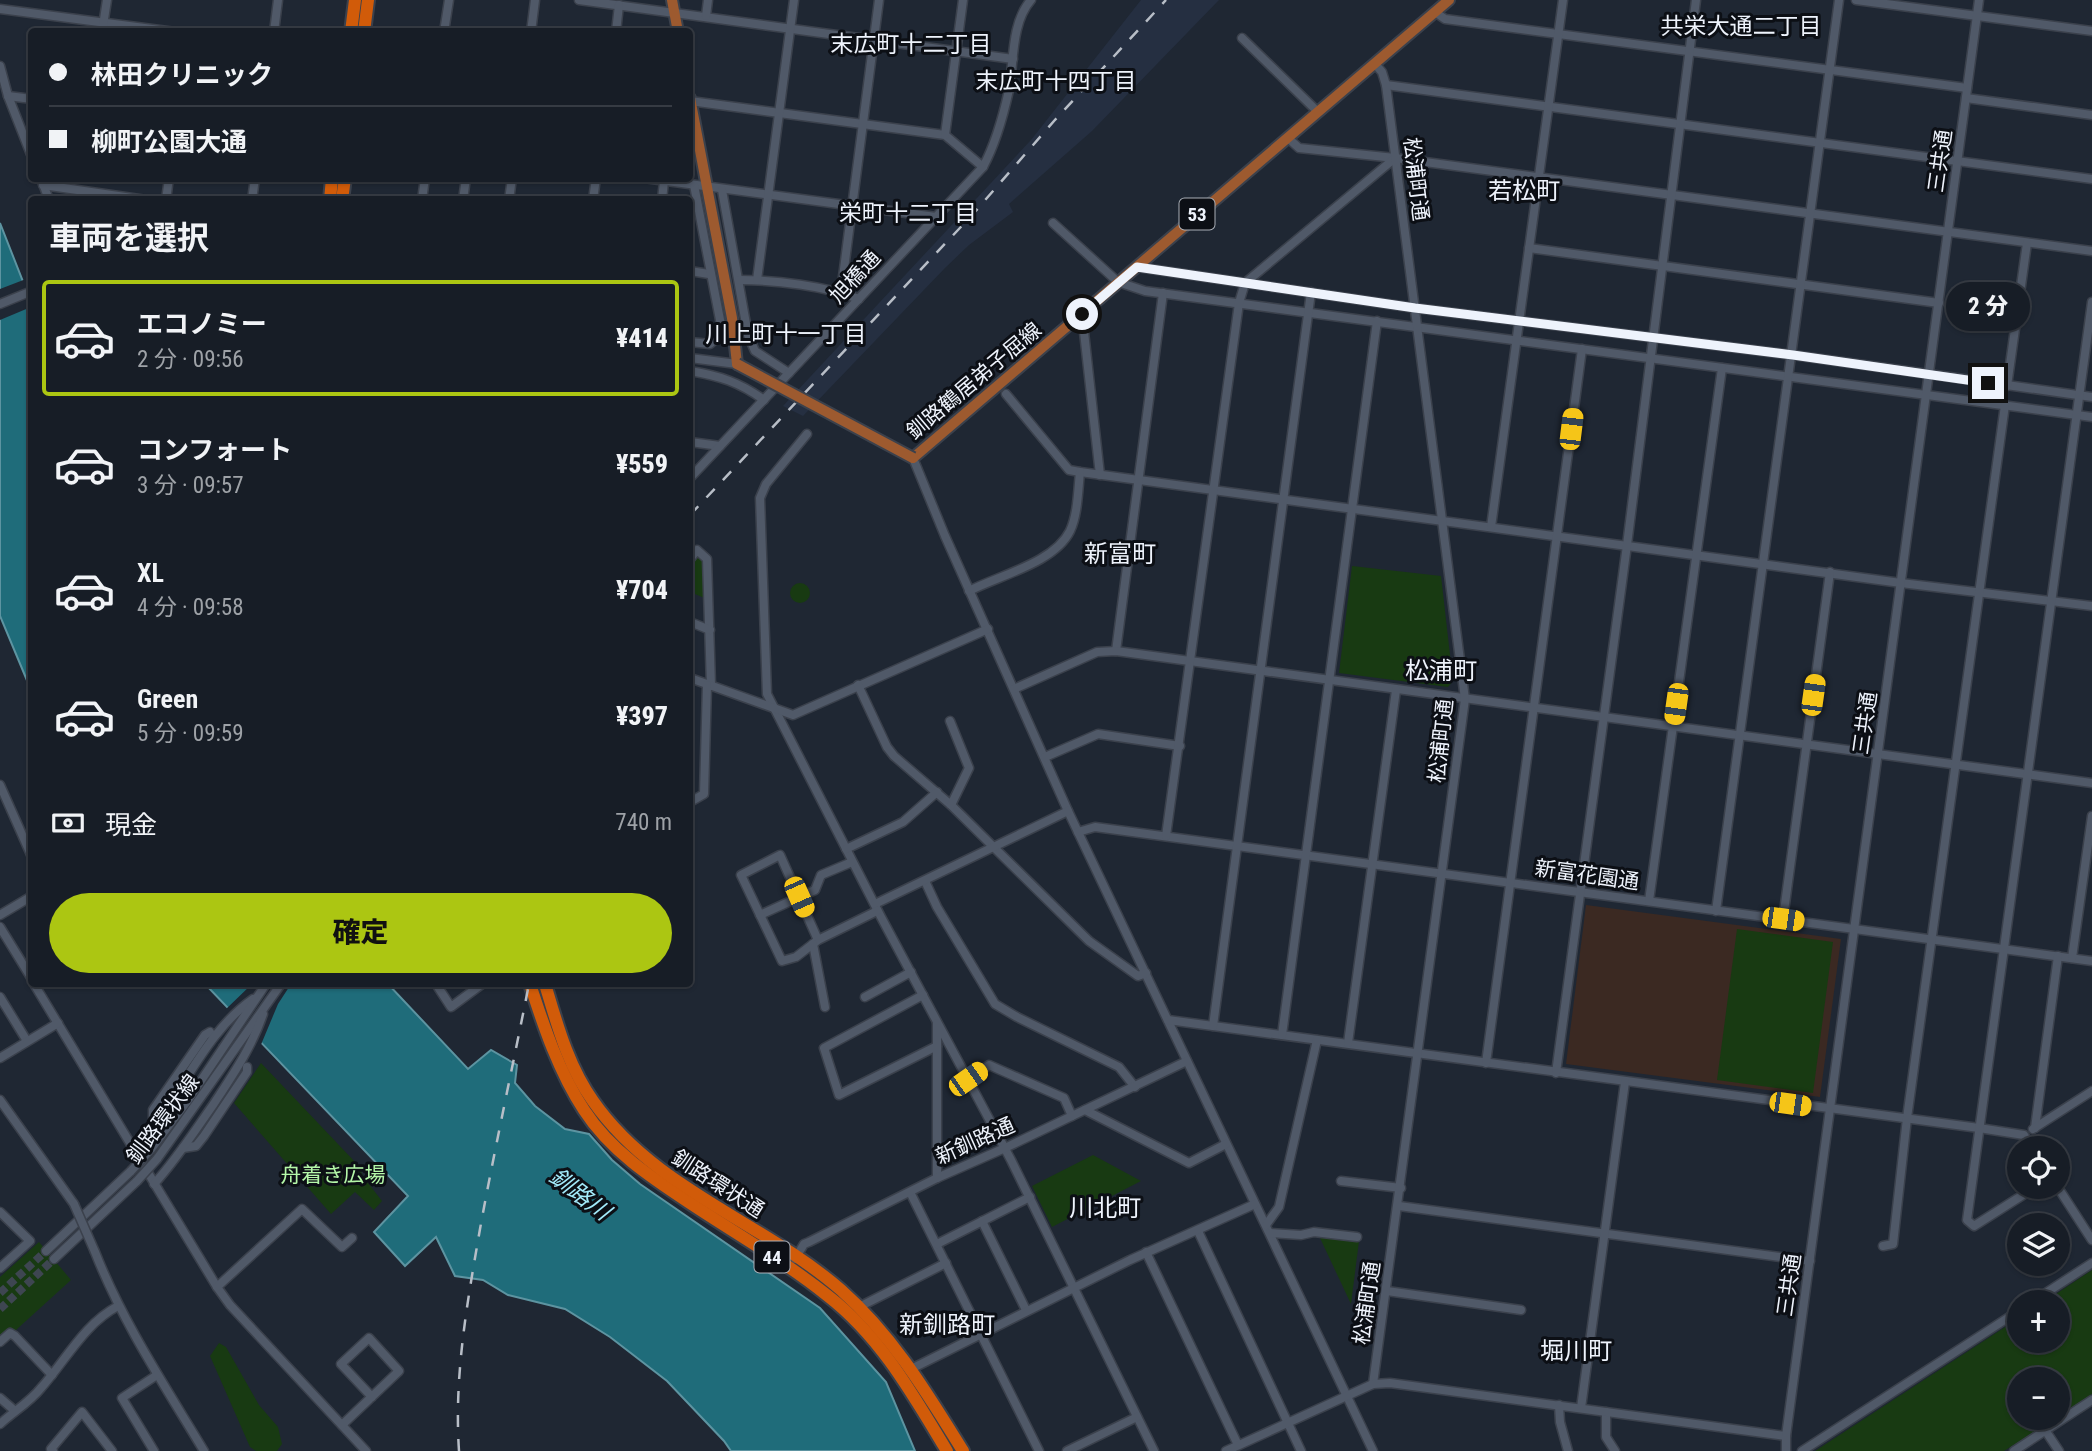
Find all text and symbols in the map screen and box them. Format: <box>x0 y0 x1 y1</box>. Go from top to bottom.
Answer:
district label: 共栄大通二丁目 <box>1661 13 1822 40</box>
district label: 末広町十二丁目 <box>831 31 992 58</box>
text: 林田クリニック <box>91 60 273 90</box>
district label: 末広町十四丁目 <box>976 68 1137 95</box>
text: 柳町公園大通 <box>91 127 247 157</box>
street label: 三共通 <box>1924 128 1956 194</box>
street label: 松浦町通 <box>1399 136 1433 222</box>
district label: 若松町 <box>1488 177 1560 205</box>
road number: 53 <box>1180 198 1214 230</box>
district label: 栄町十二丁目 <box>839 200 977 227</box>
text: 車両を選択 <box>49 219 209 257</box>
street label: 旭橋通 <box>825 246 885 308</box>
callout: 2 分 <box>1946 282 2030 330</box>
text: 2 分 <box>1968 293 2008 320</box>
route start <box>1066 298 1098 330</box>
icon: car <box>53 307 116 370</box>
text: エコノミー <box>137 309 267 339</box>
street label: 釧路鶴居弟子屈線 <box>902 318 1046 444</box>
district label: 川上町十一丁目 <box>706 321 867 348</box>
text: ¥414 <box>616 323 668 353</box>
text: 2 分 · 09:56 <box>137 346 244 373</box>
route end <box>1972 367 2004 399</box>
car <box>1559 407 1584 451</box>
icon: car <box>53 433 116 496</box>
text: コンフォート <box>137 435 292 465</box>
text: ¥559 <box>616 449 668 479</box>
text: 3 分 · 09:57 <box>137 472 244 499</box>
district label: 新富町 <box>1084 540 1156 568</box>
text: XL <box>137 558 164 588</box>
icon: car <box>53 559 116 622</box>
text: ¥704 <box>616 575 668 605</box>
text: 4 分 · 09:58 <box>137 594 244 621</box>
district label: 松浦町 <box>1405 657 1477 685</box>
car <box>1800 673 1827 717</box>
car <box>1663 682 1690 726</box>
text: Green <box>137 684 198 714</box>
icon: car <box>53 685 116 748</box>
street label: 三共通 <box>1849 690 1881 756</box>
street label: 松浦町通 <box>1425 698 1457 784</box>
text: ¥397 <box>616 701 668 731</box>
text: 5 分 · 09:59 <box>137 720 244 747</box>
icon: cash <box>49 804 87 842</box>
text: 740 m <box>615 809 672 836</box>
text: 現金 <box>105 810 157 840</box>
street label: 新富花園通 <box>1533 856 1641 894</box>
car <box>781 874 818 920</box>
button: 確定 <box>49 893 672 973</box>
car <box>1761 906 1806 932</box>
car <box>945 1058 992 1100</box>
street label: 釧路環状線 <box>122 1070 204 1168</box>
car <box>1768 1091 1813 1117</box>
street label: 新釧路通 <box>932 1113 1018 1169</box>
map controls <box>2007 1136 2070 1430</box>
button: locate <box>2007 1136 2070 1199</box>
street label: 釧路環状通 <box>667 1145 769 1223</box>
park label: 舟着き広場 <box>281 1163 386 1187</box>
water label: 釧路川 <box>544 1163 618 1228</box>
district label: 川北町 <box>1069 1194 1141 1222</box>
button: layers <box>2007 1213 2070 1276</box>
road number: 44 <box>754 1242 790 1273</box>
street label: 三共通 <box>1773 1252 1805 1318</box>
street label: 松浦町通 <box>1349 1260 1385 1346</box>
button: + <box>2007 1290 2070 1353</box>
district label: 新釧路町 <box>899 1311 995 1339</box>
district label: 堀川町 <box>1540 1337 1612 1365</box>
button: − <box>2007 1367 2070 1430</box>

